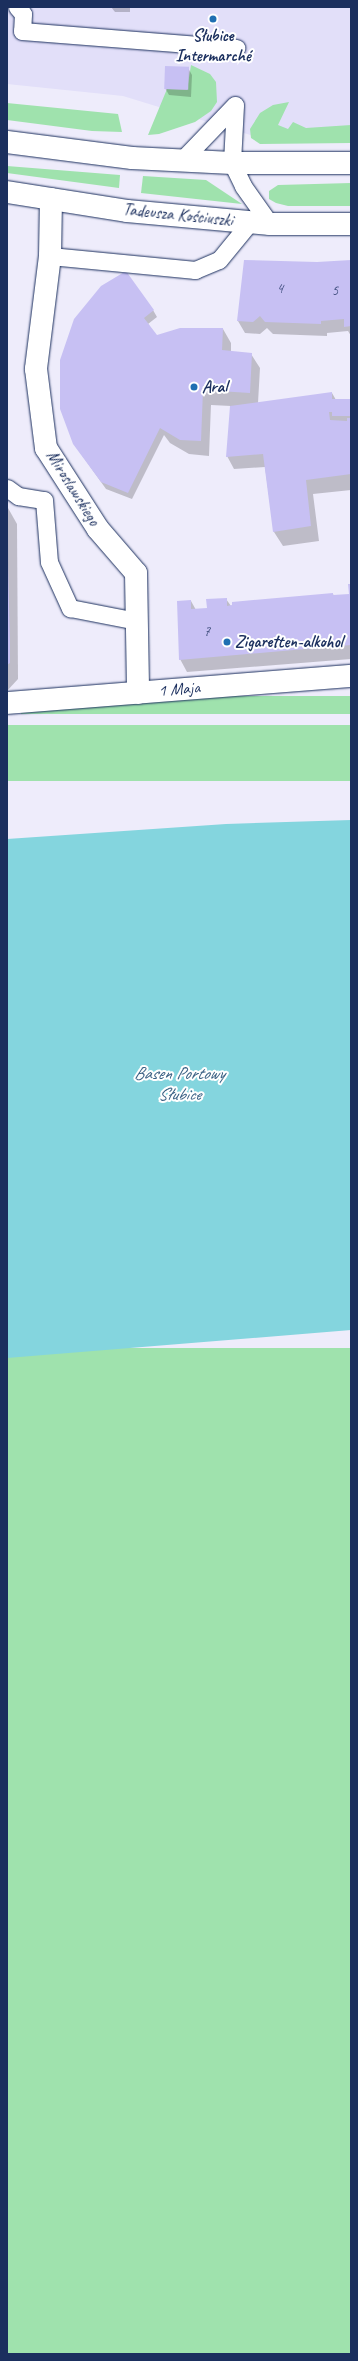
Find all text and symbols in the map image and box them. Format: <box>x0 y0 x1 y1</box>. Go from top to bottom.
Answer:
marker: Słubice Intermarché <box>208 14 218 24</box>
place label: Słubice Intermarché <box>176 26 250 66</box>
street label: Tadeusza Kościuszki <box>122 199 234 231</box>
house number: 4 <box>277 280 283 298</box>
house number: 5 <box>332 282 338 300</box>
place label: Aral <box>202 377 227 397</box>
marker: Aral <box>189 382 199 392</box>
street label: Miroslawskiego <box>42 447 104 529</box>
house number: 7 <box>204 623 210 641</box>
place label: Zigaretten-alkohol <box>235 632 343 652</box>
marker: Zigaretten-alkohol <box>222 637 232 647</box>
street label: 1 Maja <box>157 677 201 701</box>
water label: Basen Portowy Słubice <box>134 1063 224 1106</box>

